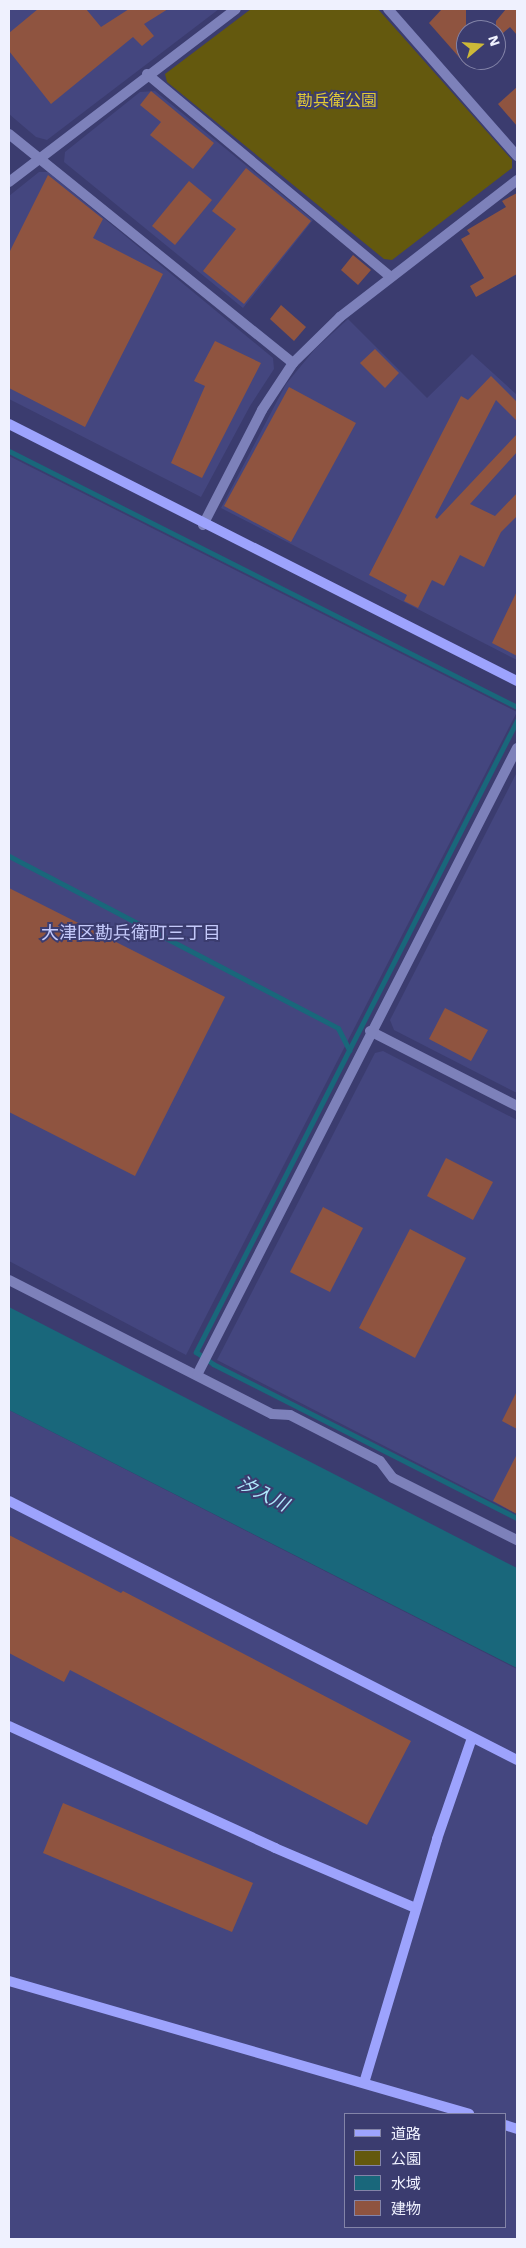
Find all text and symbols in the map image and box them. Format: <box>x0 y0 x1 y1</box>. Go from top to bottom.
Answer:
north arrow <box>456 20 506 70</box>
text: N <box>485 33 504 48</box>
park label: 勘兵衛公園 <box>297 91 377 111</box>
district label: 大津区勘兵衛町三丁目 <box>41 922 221 944</box>
water label: 汐入川 <box>234 1472 292 1516</box>
legend <box>344 2113 506 2228</box>
text: 道路 <box>391 2125 421 2143</box>
text: 公園 <box>391 2150 421 2168</box>
text: 水域 <box>391 2175 421 2193</box>
text: 建物 <box>391 2200 421 2218</box>

